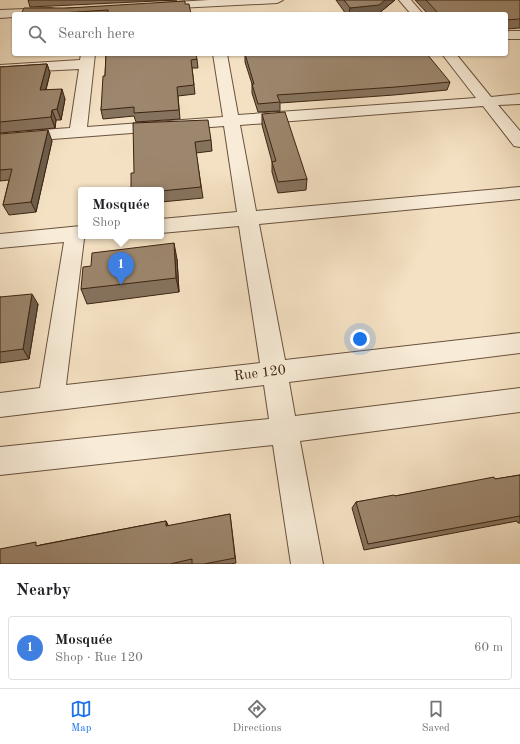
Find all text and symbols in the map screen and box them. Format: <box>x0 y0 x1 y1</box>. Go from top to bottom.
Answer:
search box <box>12 12 508 56</box>
icon: search <box>26 23 48 45</box>
text: Search here <box>58 27 135 42</box>
popup <box>78 187 164 239</box>
text: Mosquée <box>92 198 150 213</box>
text: Shop <box>92 216 121 229</box>
pin: 1 <box>108 252 134 285</box>
your location <box>350 329 370 349</box>
street label: Rue 120 <box>233 363 287 383</box>
text: Nearby <box>16 582 71 599</box>
text: Mosquée <box>55 633 113 648</box>
text: 1 <box>26 641 34 654</box>
text: 60 m <box>474 641 503 654</box>
text: Shop · Rue 120 <box>55 651 143 664</box>
tab: Map <box>70 698 92 736</box>
tab: Directions <box>233 698 281 736</box>
tab: Saved <box>422 698 450 736</box>

